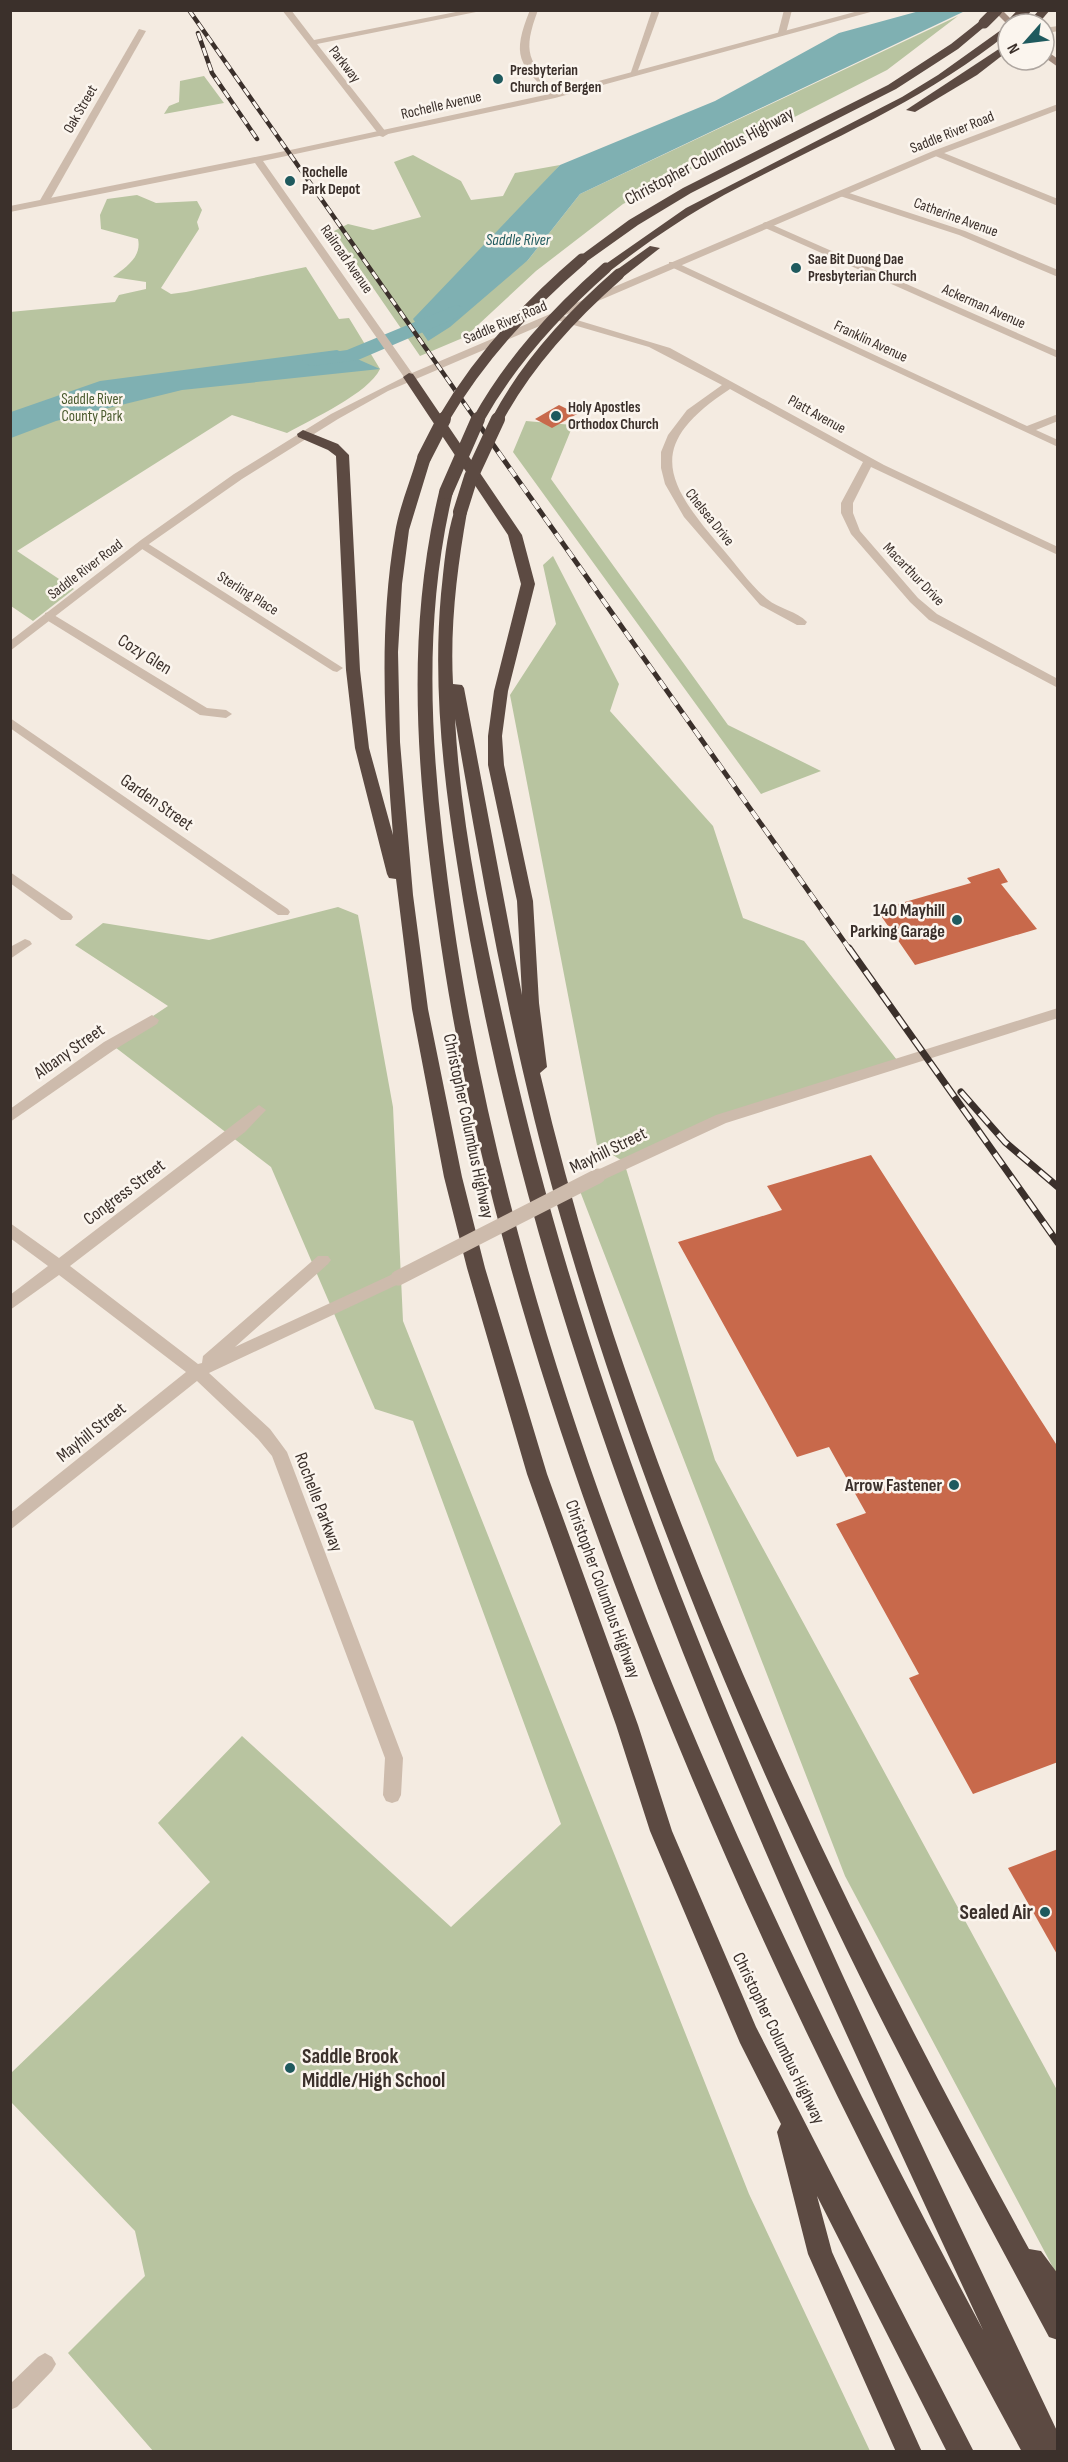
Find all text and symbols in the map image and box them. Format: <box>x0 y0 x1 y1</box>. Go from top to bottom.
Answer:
north arrow <box>996 12 1056 72</box>
text: N <box>1004 40 1024 57</box>
street label: Parkway <box>324 42 365 87</box>
place label: Presbyterian Church of Bergen <box>510 61 601 97</box>
marker: Presbyterian Church of Bergen <box>491 72 505 86</box>
street label: Oak Street <box>59 81 102 137</box>
street label: Rochelle Avenue <box>399 87 483 124</box>
street label: Christopher Columbus Highway <box>621 103 797 210</box>
street label: Saddle River Road <box>907 107 997 158</box>
place label: Rochelle Park Depot <box>302 163 360 199</box>
marker: Rochelle Park Depot <box>283 174 297 188</box>
street label: Catherine Avenue <box>911 193 1001 242</box>
street label: Railroad Avenue <box>316 221 377 297</box>
water label: Saddle River <box>486 231 551 250</box>
place label: Sae Bit Duong Dae Presbyterian Church <box>808 250 917 286</box>
marker: Sae Bit Duong Dae Presbyterian Church <box>789 261 803 275</box>
street label: Ackerman Avenue <box>938 279 1028 333</box>
street label: Saddle River Road <box>461 296 550 349</box>
street label: Franklin Avenue <box>831 316 911 367</box>
park label: Saddle River County Park <box>61 390 124 426</box>
street label: Platt Avenue <box>785 391 849 438</box>
place label: Holy Apostles Orthodox Church <box>568 398 659 434</box>
marker: Holy Apostles Orthodox Church <box>549 409 563 423</box>
street label: Chelsea Drive <box>681 485 738 550</box>
street label: Saddle River Road <box>44 535 127 604</box>
street label: Macarthur Drive <box>879 539 949 610</box>
street label: Sterling Place <box>214 567 282 620</box>
street label: Cozy Glen <box>114 630 176 679</box>
street label: Garden Street <box>116 770 198 835</box>
place label: 140 Mayhill Parking Garage <box>850 900 945 942</box>
marker: 140 Mayhill Parking Garage <box>950 913 964 927</box>
street label: Albany Street <box>29 1019 109 1084</box>
street label: Christopher Columbus Highway <box>439 1032 498 1220</box>
street label: Mayhill Street <box>566 1123 651 1178</box>
street label: Congress Street <box>79 1155 170 1230</box>
street label: Mayhill Street <box>52 1398 131 1467</box>
street label: Rochelle Parkway <box>290 1450 347 1555</box>
place label: Arrow Fastener <box>844 1475 942 1496</box>
marker: Arrow Fastener <box>947 1478 961 1492</box>
street label: Christopher Columbus Highway <box>560 1497 645 1681</box>
place label: Sealed Air <box>960 1900 1033 1925</box>
marker: Sealed Air <box>1038 1905 1052 1919</box>
street label: Christopher Columbus Highway <box>728 1949 829 2128</box>
place label: Saddle Brook Middle/High School <box>302 2044 445 2093</box>
marker: Saddle Brook Middle/High School <box>283 2061 297 2075</box>

